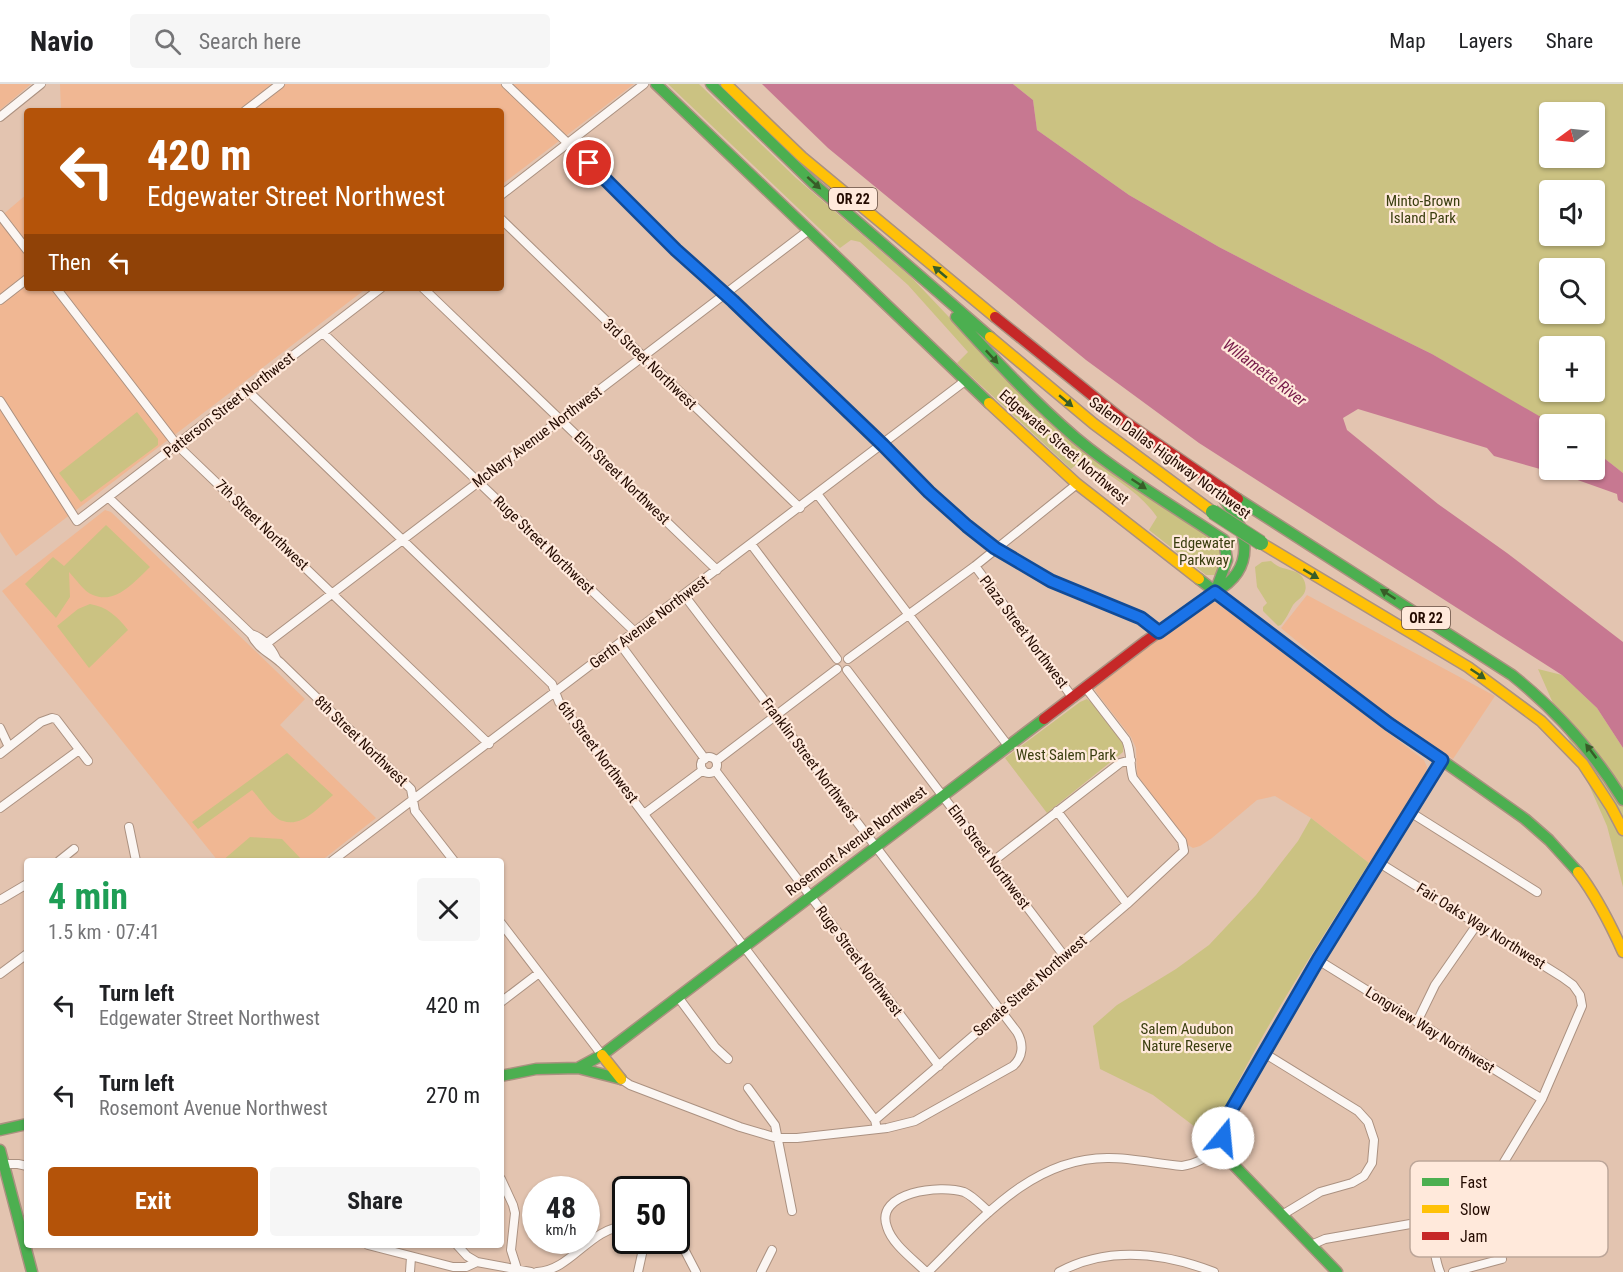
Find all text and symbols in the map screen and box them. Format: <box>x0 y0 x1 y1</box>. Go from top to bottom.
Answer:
search box <box>130 14 550 68</box>
text: Navio <box>30 25 94 58</box>
icon: search <box>151 25 184 58</box>
text: Search here <box>199 29 301 54</box>
text: Map <box>1389 29 1426 53</box>
text: Layers <box>1459 29 1513 53</box>
text: Share <box>1546 29 1593 53</box>
north arrow <box>1539 102 1605 168</box>
map controls <box>1539 102 1605 480</box>
text: 420 m <box>147 131 252 180</box>
icon: left <box>48 132 126 210</box>
pin <box>563 137 614 188</box>
icon: arrive <box>572 146 605 179</box>
one-way arrow <box>806 176 821 189</box>
button: sound <box>1539 180 1605 246</box>
text: Edgewater Street Northwest <box>147 181 445 213</box>
road number: OR 22 <box>829 188 877 210</box>
park label: Minto-Brown Island Park <box>1386 192 1460 227</box>
icon: left <box>103 246 136 279</box>
text: Then <box>48 250 91 275</box>
button: search <box>1539 258 1605 324</box>
one-way arrow <box>932 266 947 278</box>
street label: 3rd Street Northwest <box>600 315 700 413</box>
water label: Willamette River <box>1219 335 1311 411</box>
button: + <box>1539 336 1605 402</box>
street label: Patterson Street Northwest <box>160 348 298 462</box>
one-way arrow <box>985 349 999 364</box>
street label: McNary Avenue Northwest <box>469 382 605 492</box>
street label: Edgewater Street Northwest <box>996 386 1132 508</box>
street label: Salem Dallas Highway Northwest <box>1086 393 1254 523</box>
one-way arrow <box>1058 395 1074 408</box>
button: − <box>1539 414 1605 480</box>
street label: Elm Street Northwest <box>571 428 673 528</box>
street label: 7th Street Northwest <box>212 476 312 574</box>
one-way arrow <box>1131 478 1147 490</box>
street label: Ruge Street Northwest <box>490 492 598 598</box>
park label: Edgewater Parkway <box>1173 534 1236 569</box>
one-way arrow <box>1303 568 1319 579</box>
street label: Gerth Avenue Northwest <box>586 571 712 673</box>
street label: Plaza Street Northwest <box>976 572 1072 692</box>
one-way arrow <box>1380 589 1396 600</box>
road number: OR 22 <box>1402 607 1450 629</box>
one-way arrow <box>1470 668 1486 679</box>
street label: 8th Street Northwest <box>311 692 411 790</box>
street label: Franklin Street Northwest <box>758 695 862 825</box>
street label: 6th Street Northwest <box>554 698 642 806</box>
one-way arrow <box>1585 743 1597 759</box>
park label: West Salem Park <box>1016 746 1116 764</box>
street label: Rosemont Avenue Northwest <box>782 782 930 900</box>
street label: Elm Street Northwest <box>944 801 1034 913</box>
text: 4 min <box>48 876 128 918</box>
button: close <box>417 878 480 941</box>
street label: Fair Oaks Way Northwest <box>1413 879 1549 973</box>
street label: Ruge Street Northwest <box>812 902 906 1020</box>
text: 1.5 km · 07:41 <box>48 920 160 944</box>
street label: Senate Street Northwest <box>970 932 1090 1040</box>
text: Turn left <box>99 981 174 1006</box>
street label: Longview Way Northwest <box>1362 983 1498 1077</box>
icon: left <box>48 989 81 1022</box>
text: 420 m <box>426 993 480 1018</box>
text: Edgewater Street Northwest <box>99 1006 320 1030</box>
park label: Salem Audubon Nature Reserve <box>1141 1020 1233 1055</box>
text: Turn left <box>99 1071 174 1096</box>
icon: left <box>48 1079 81 1112</box>
text: 270 m <box>426 1083 480 1108</box>
text: Rosemont Avenue Northwest <box>99 1096 328 1120</box>
position arrow <box>1191 1106 1255 1170</box>
legend <box>1410 1161 1608 1257</box>
button: Exit <box>48 1167 258 1236</box>
button: Share <box>270 1167 480 1236</box>
text: Fast <box>1460 1173 1487 1192</box>
speed limit sign: 50 <box>612 1176 690 1254</box>
text: 48 <box>546 1190 576 1225</box>
text: Slow <box>1460 1200 1490 1219</box>
text: km/h <box>546 1221 576 1239</box>
text: Jam <box>1460 1227 1487 1246</box>

